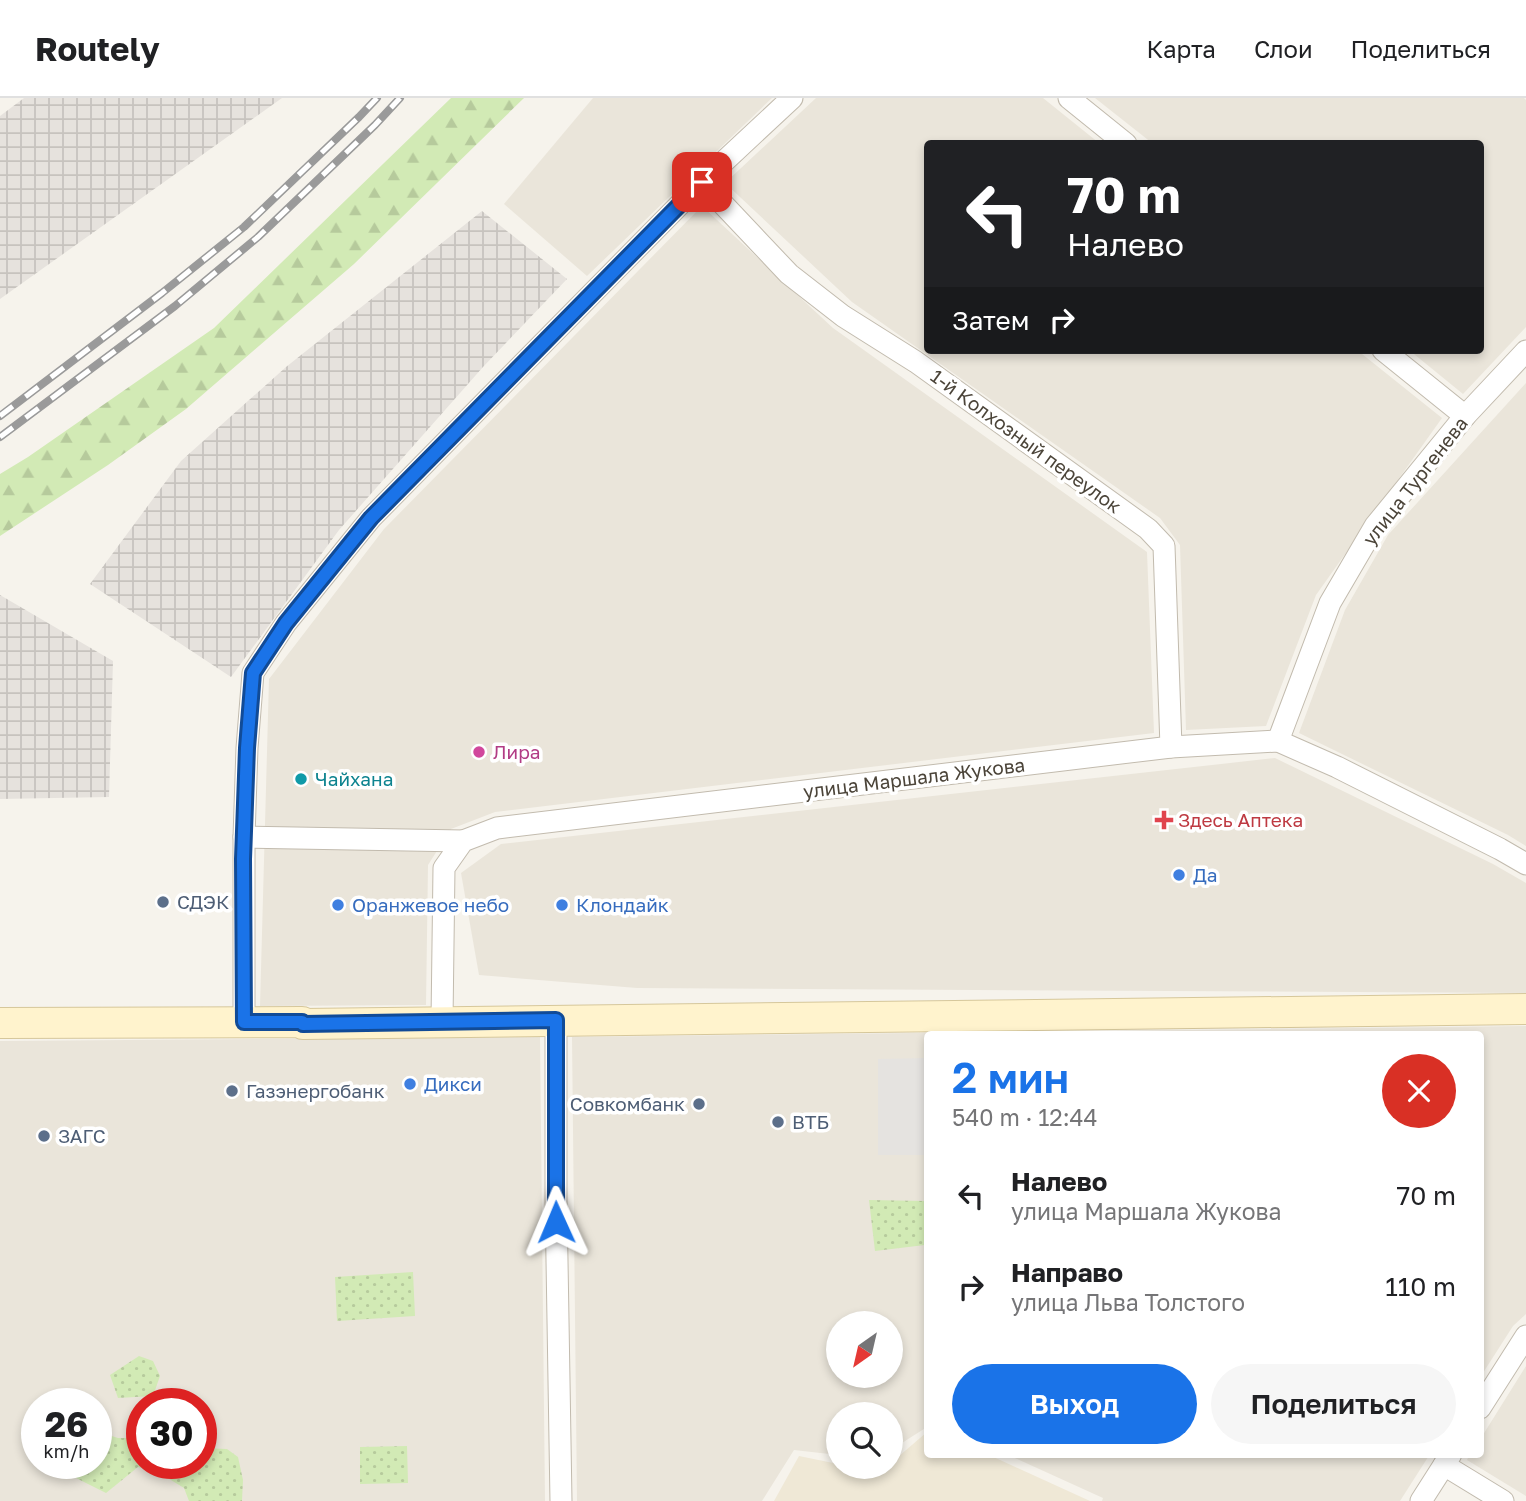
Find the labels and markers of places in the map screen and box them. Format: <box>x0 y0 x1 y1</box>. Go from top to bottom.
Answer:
pin <box>672 152 732 212</box>
place label: Лира <box>493 740 541 763</box>
marker: Лира <box>471 744 487 760</box>
place label: Чайхана <box>315 767 393 790</box>
marker: Чайхана <box>293 771 309 787</box>
place label: Здесь Аптека <box>1178 808 1303 831</box>
marker: Здесь Аптека <box>1156 812 1172 828</box>
place label: Да <box>1193 863 1218 886</box>
marker: Да <box>1171 867 1187 883</box>
place label: СДЭК <box>177 890 229 913</box>
place label: Оранжевое небо <box>352 893 509 916</box>
place label: Клондайк <box>576 893 669 916</box>
marker: СДЭК <box>155 894 171 910</box>
marker: Оранжевое небо <box>330 897 346 913</box>
marker: Клондайк <box>554 897 570 913</box>
place label: Дикси <box>424 1072 482 1095</box>
marker: Дикси <box>402 1076 418 1092</box>
place label: Газэнергобанк <box>246 1079 385 1102</box>
marker: Газэнергобанк <box>224 1083 240 1099</box>
place label: Совкомбанк <box>570 1092 685 1115</box>
marker: Совкомбанк <box>691 1096 707 1112</box>
place label: ВТБ <box>792 1110 829 1133</box>
marker: ВТБ <box>770 1114 786 1130</box>
place label: ЗАГС <box>58 1124 106 1147</box>
marker: ЗАГС <box>36 1128 52 1144</box>

